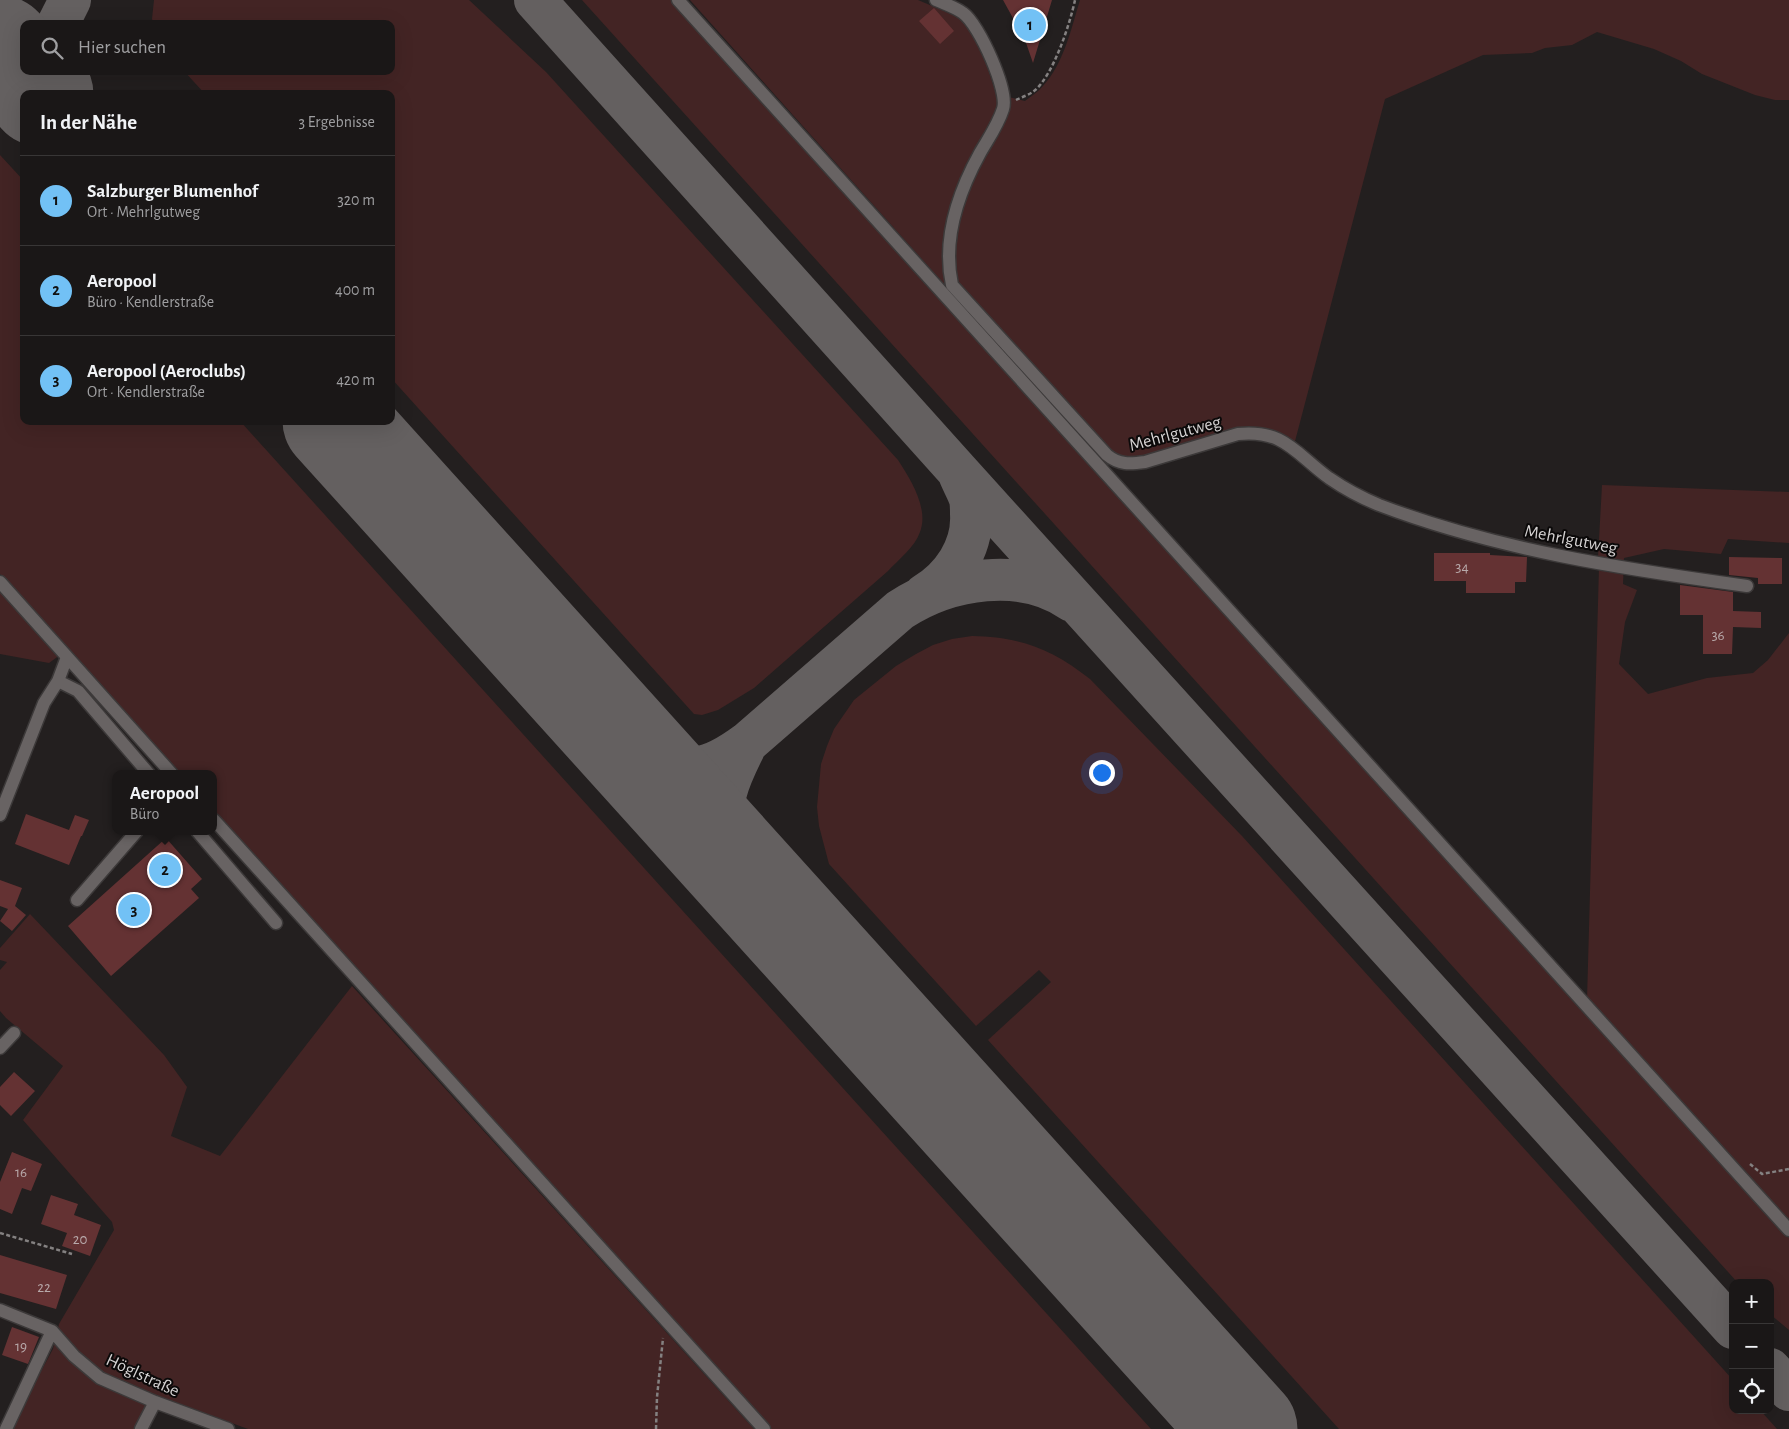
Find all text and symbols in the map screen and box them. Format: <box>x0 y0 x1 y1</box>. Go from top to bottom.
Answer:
pin: 1 <box>1014 6 1046 44</box>
search box <box>20 20 395 75</box>
icon: search <box>38 34 66 62</box>
text: Hier suchen <box>78 38 166 57</box>
text: In der Nähe <box>40 112 137 133</box>
text: 3 Ergebnisse <box>298 114 375 130</box>
text: Salzburger Blumenhof <box>87 182 258 201</box>
text: 1 <box>53 192 59 208</box>
text: 320 m <box>337 192 375 208</box>
text: Ort · Mehrlgutweg <box>87 204 200 220</box>
text: Aeropool <box>87 272 157 291</box>
text: 2 <box>52 282 60 298</box>
text: 400 m <box>335 282 375 298</box>
text: Büro · Kendlerstraße <box>87 294 214 310</box>
text: Aeropool (Aeroclubs) <box>87 362 246 381</box>
text: 3 <box>53 372 59 388</box>
text: 420 m <box>336 372 375 388</box>
text: Ort · Kendlerstraße <box>87 384 205 400</box>
street label: Mehrlgutweg <box>1128 413 1223 455</box>
street label: Mehrlgutweg <box>1523 522 1619 558</box>
house number: 34 <box>1455 560 1469 575</box>
house number: 36 <box>1711 628 1725 643</box>
your location <box>1089 760 1115 786</box>
popup <box>112 770 217 835</box>
text: Aeropool <box>130 784 199 803</box>
text: Büro <box>130 806 159 822</box>
pin: 2 <box>149 851 181 889</box>
pin: 3 <box>118 891 150 929</box>
house number: 16 <box>15 1165 27 1180</box>
house number: 20 <box>73 1232 87 1247</box>
map controls <box>1729 1279 1774 1414</box>
button: + <box>1729 1279 1774 1324</box>
house number: 22 <box>37 1280 51 1295</box>
button: − <box>1729 1324 1774 1369</box>
house number: 19 <box>15 1339 27 1354</box>
street label: Höglstraße <box>103 1351 182 1401</box>
button: locate <box>1729 1369 1774 1414</box>

